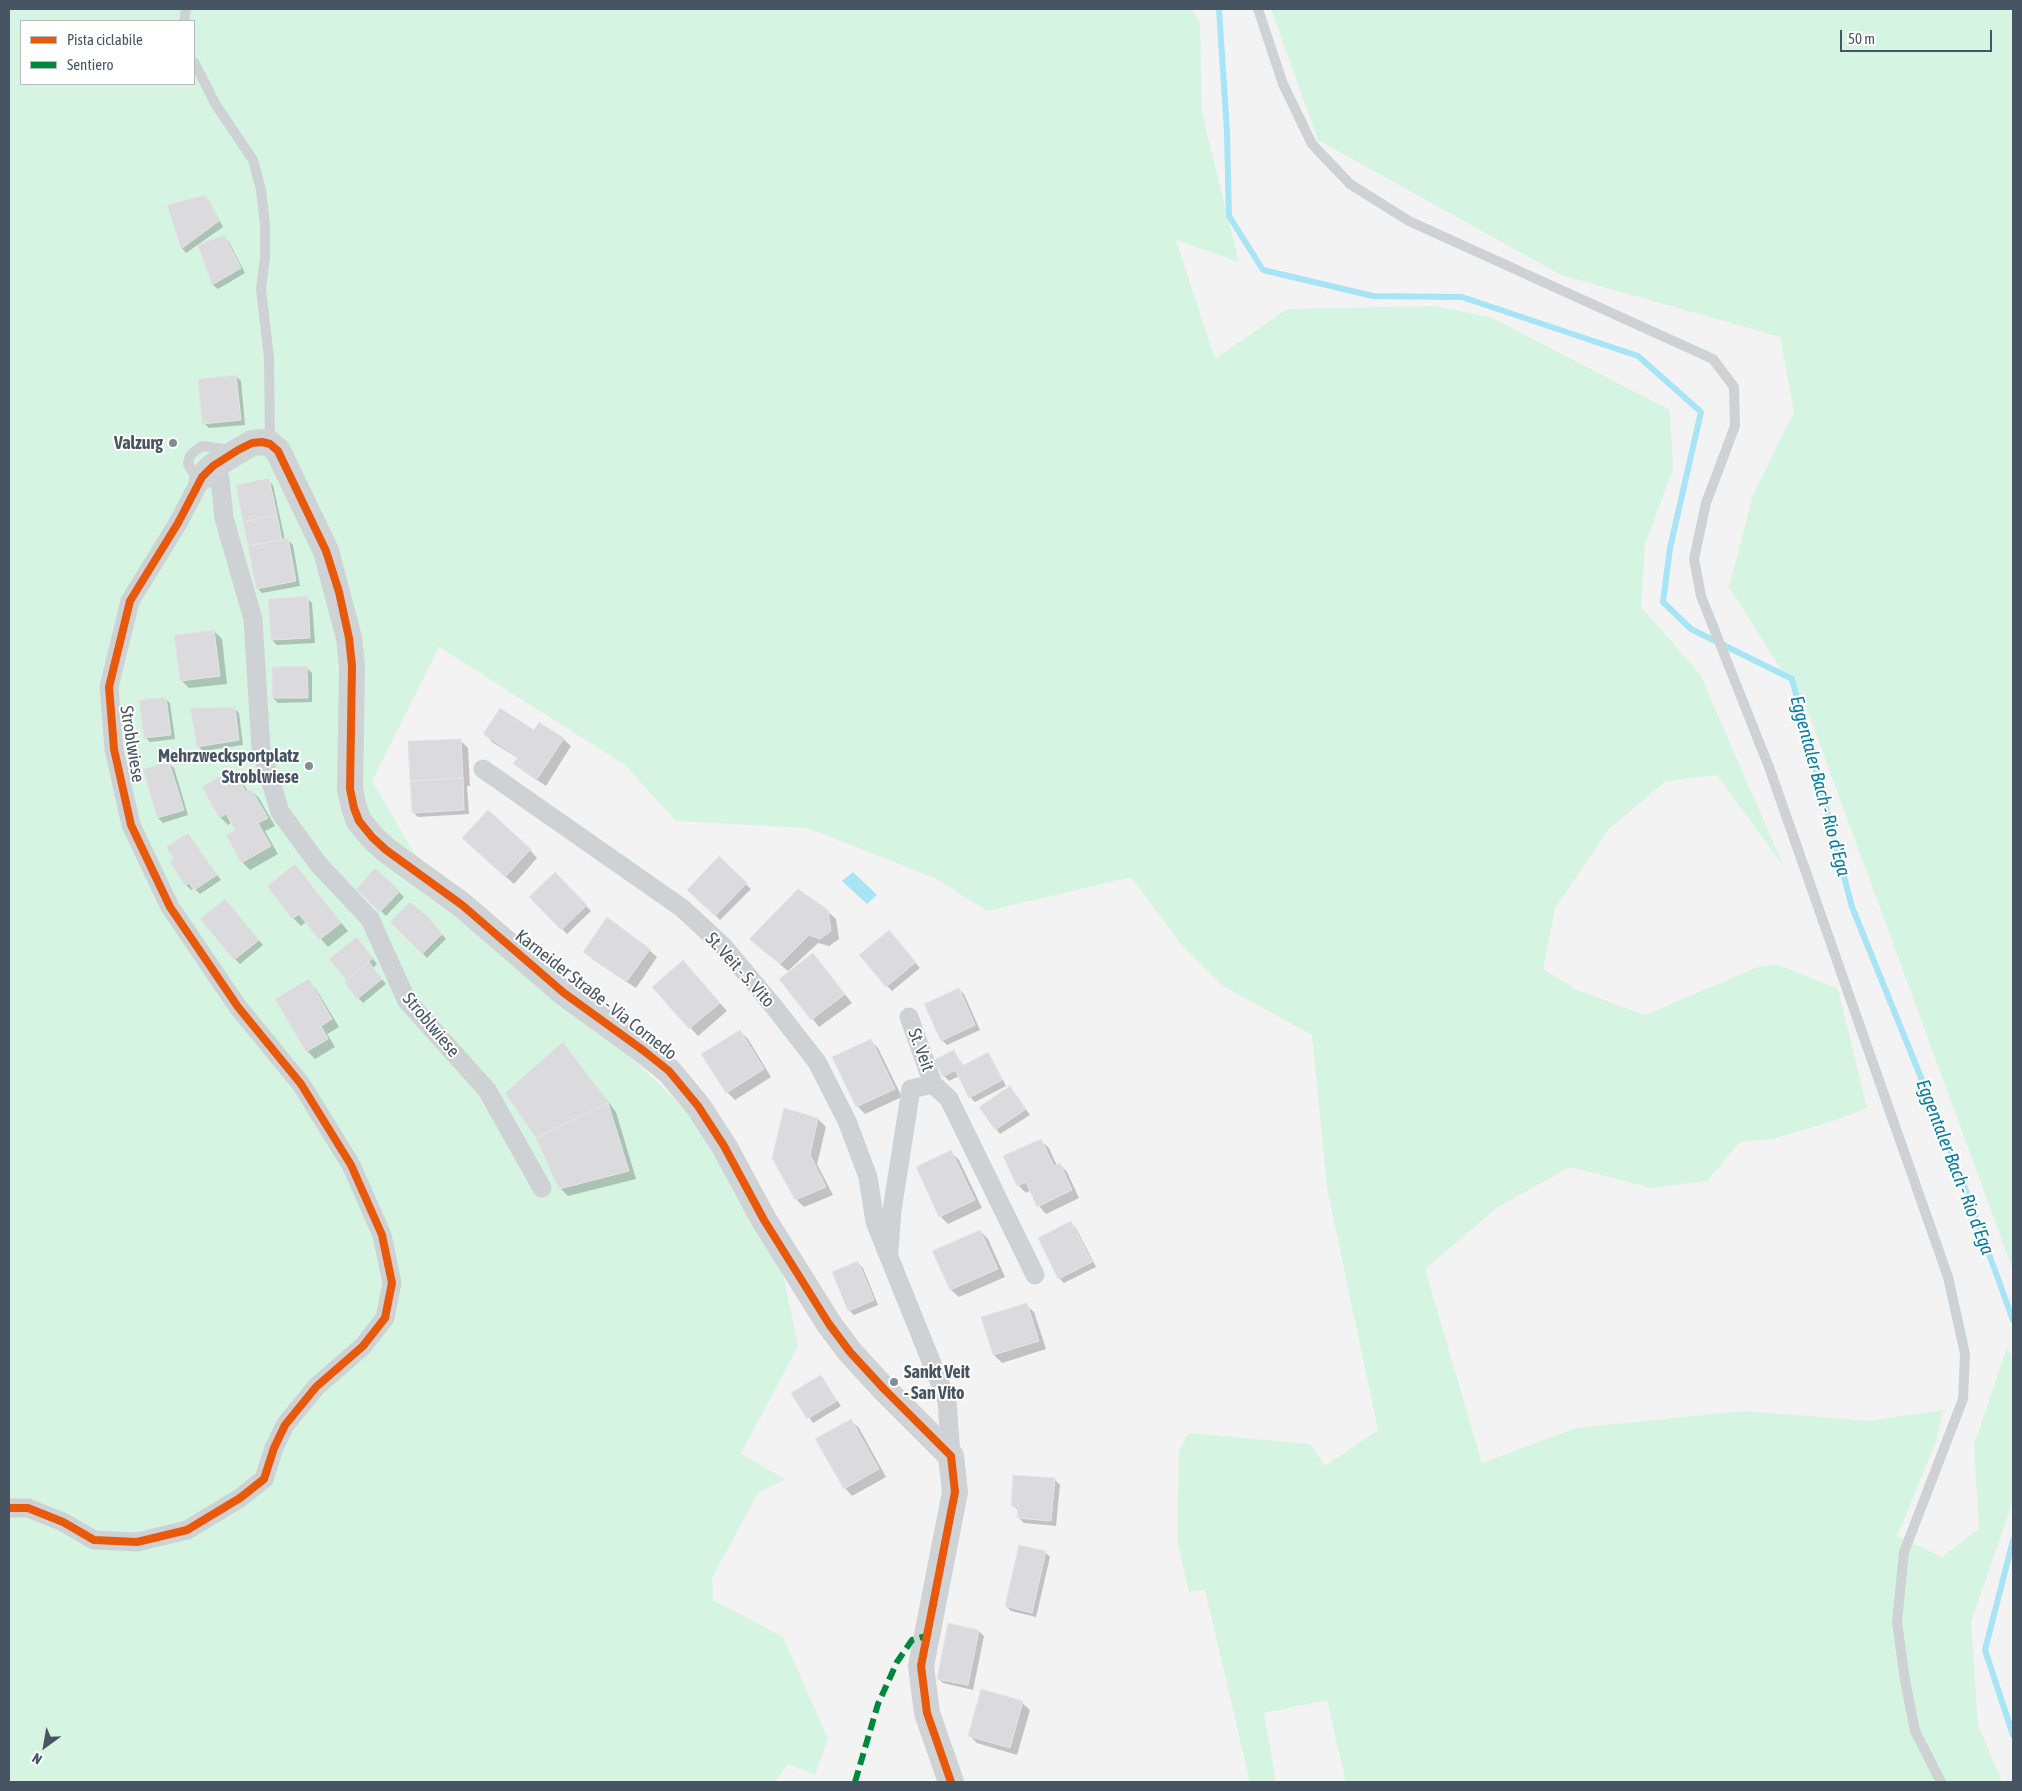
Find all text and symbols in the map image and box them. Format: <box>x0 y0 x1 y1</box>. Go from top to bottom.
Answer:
legend <box>20 20 195 85</box>
scale bar <box>1842 20 1994 52</box>
text: 50 m <box>1848 30 1875 47</box>
text: Pista ciclabile <box>67 31 143 48</box>
text: Sentiero <box>67 56 113 73</box>
place label: Valzurg <box>114 432 163 454</box>
marker: Valzurg <box>167 437 179 449</box>
water label: Eggentaler Bach - Rio d'Ega <box>1785 693 1855 879</box>
street label: Stroblwiese <box>115 704 149 784</box>
place label: Mehrzwecksportplatz Stroblwiese <box>158 745 299 788</box>
marker: Mehrzwecksportplatz Stroblwiese <box>303 760 315 772</box>
street label: Karneider Straße - Via Cornedo <box>511 925 681 1065</box>
street label: St. Veit - S. Vito <box>701 928 779 1012</box>
street label: Stroblwiese <box>398 988 464 1062</box>
street label: St. Veit <box>903 1026 939 1074</box>
water label: Eggentaler Bach - Rio d'Ega <box>1911 1076 1999 1258</box>
place label: Sankt Veit - San Vito <box>904 1361 970 1404</box>
marker: Sankt Veit - San Vito <box>888 1376 900 1388</box>
north arrow <box>20 1721 70 1771</box>
text: N <box>29 1750 45 1768</box>

